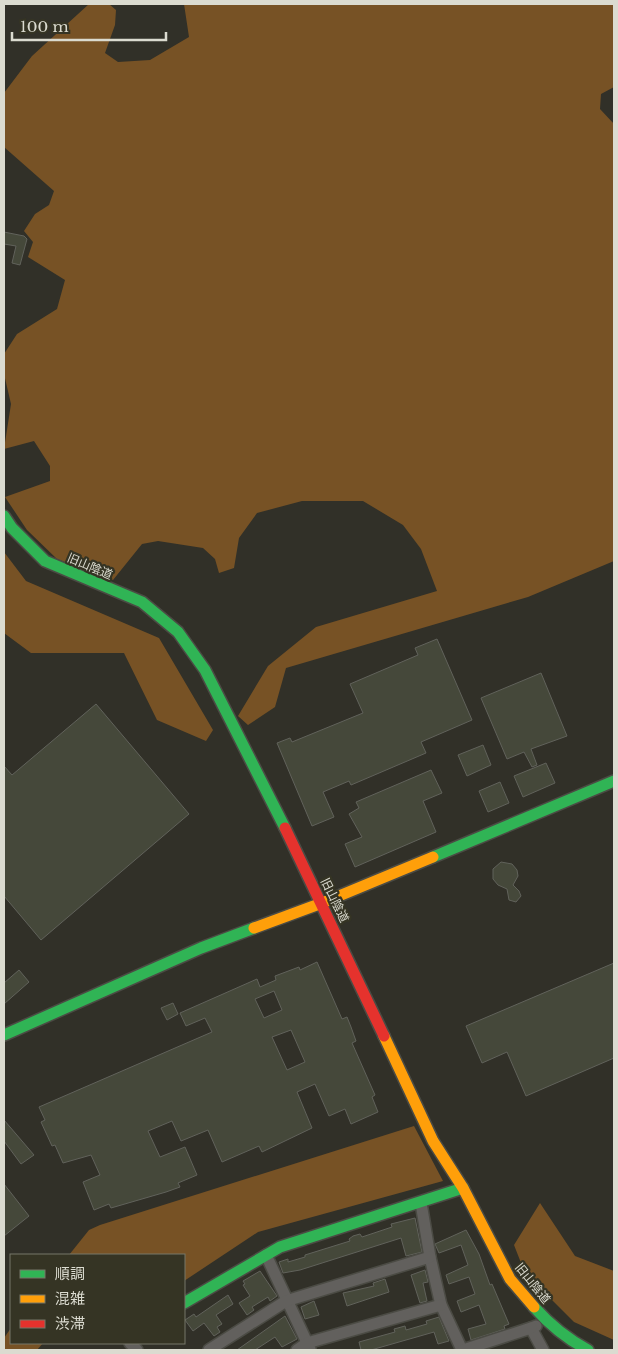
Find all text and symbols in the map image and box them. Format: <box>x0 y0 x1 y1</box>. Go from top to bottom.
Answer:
scale bar <box>12 10 166 42</box>
text: 100 m <box>20 17 69 36</box>
street label: 旧山陰道 <box>65 550 115 582</box>
street label: 旧山陰道 <box>318 875 352 925</box>
legend <box>10 1254 185 1344</box>
street label: 旧山陰道 <box>512 1260 554 1306</box>
text: 順調 <box>55 1264 85 1283</box>
text: 混雑 <box>55 1289 85 1308</box>
text: 渋滞 <box>55 1314 85 1333</box>

